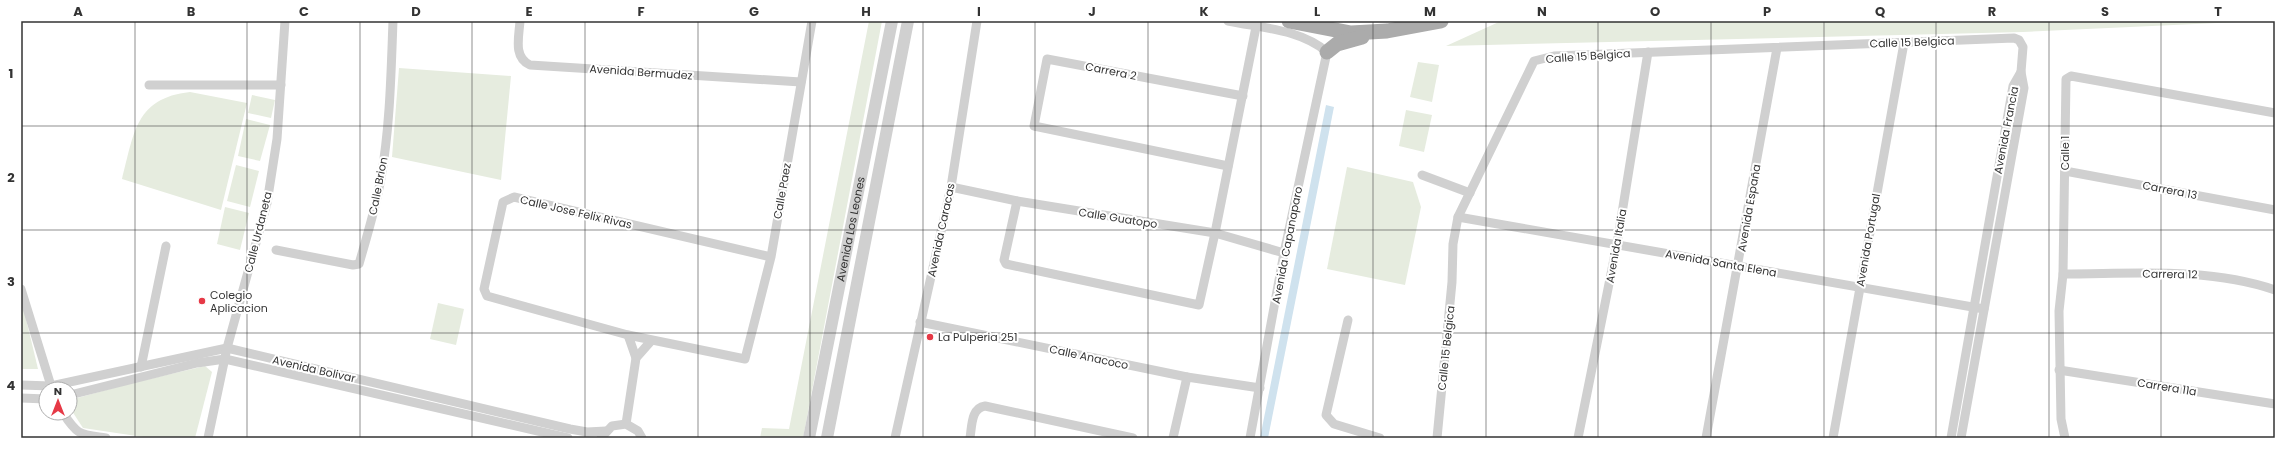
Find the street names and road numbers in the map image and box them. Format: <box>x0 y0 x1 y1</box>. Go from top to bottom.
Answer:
street label: Calle 15 Belgica <box>1869 33 1955 51</box>
street label: Calle 15 Belgica <box>1545 45 1631 67</box>
street label: Carrera 2 <box>1084 58 1138 84</box>
street label: Avenida Bermudez <box>589 60 693 84</box>
street label: Avenida Francia <box>1990 85 2022 175</box>
street label: Calle 1 <box>2057 136 2073 170</box>
street label: Calle Brion <box>365 156 391 216</box>
street label: Calle Paez <box>769 162 795 220</box>
street label: Avenida España <box>1733 163 1765 253</box>
street label: Avenida Los Leones <box>832 175 869 283</box>
street label: Carrera 13 <box>2141 177 2199 203</box>
street label: Avenida Caracas <box>923 181 959 278</box>
street label: Avenida Capanaparo <box>1268 185 1306 305</box>
street label: Calle Urdaneta <box>240 190 276 274</box>
street label: Calle Jose Felix Rivas <box>519 191 634 233</box>
street label: Avenida Portugal <box>1852 192 1884 288</box>
street label: Calle Guatopo <box>1077 204 1159 232</box>
street label: Avenida Italia <box>1602 208 1630 284</box>
street label: Avenida Santa Elena <box>1664 245 1778 281</box>
street label: Carrera 12 <box>2142 266 2198 282</box>
street label: Calle 15 Belgica <box>1434 305 1458 391</box>
street label: Calle Anacoco <box>1048 341 1130 373</box>
street label: Avenida Bolivar <box>271 352 357 386</box>
street label: Carrera 11a <box>2136 374 2198 400</box>

